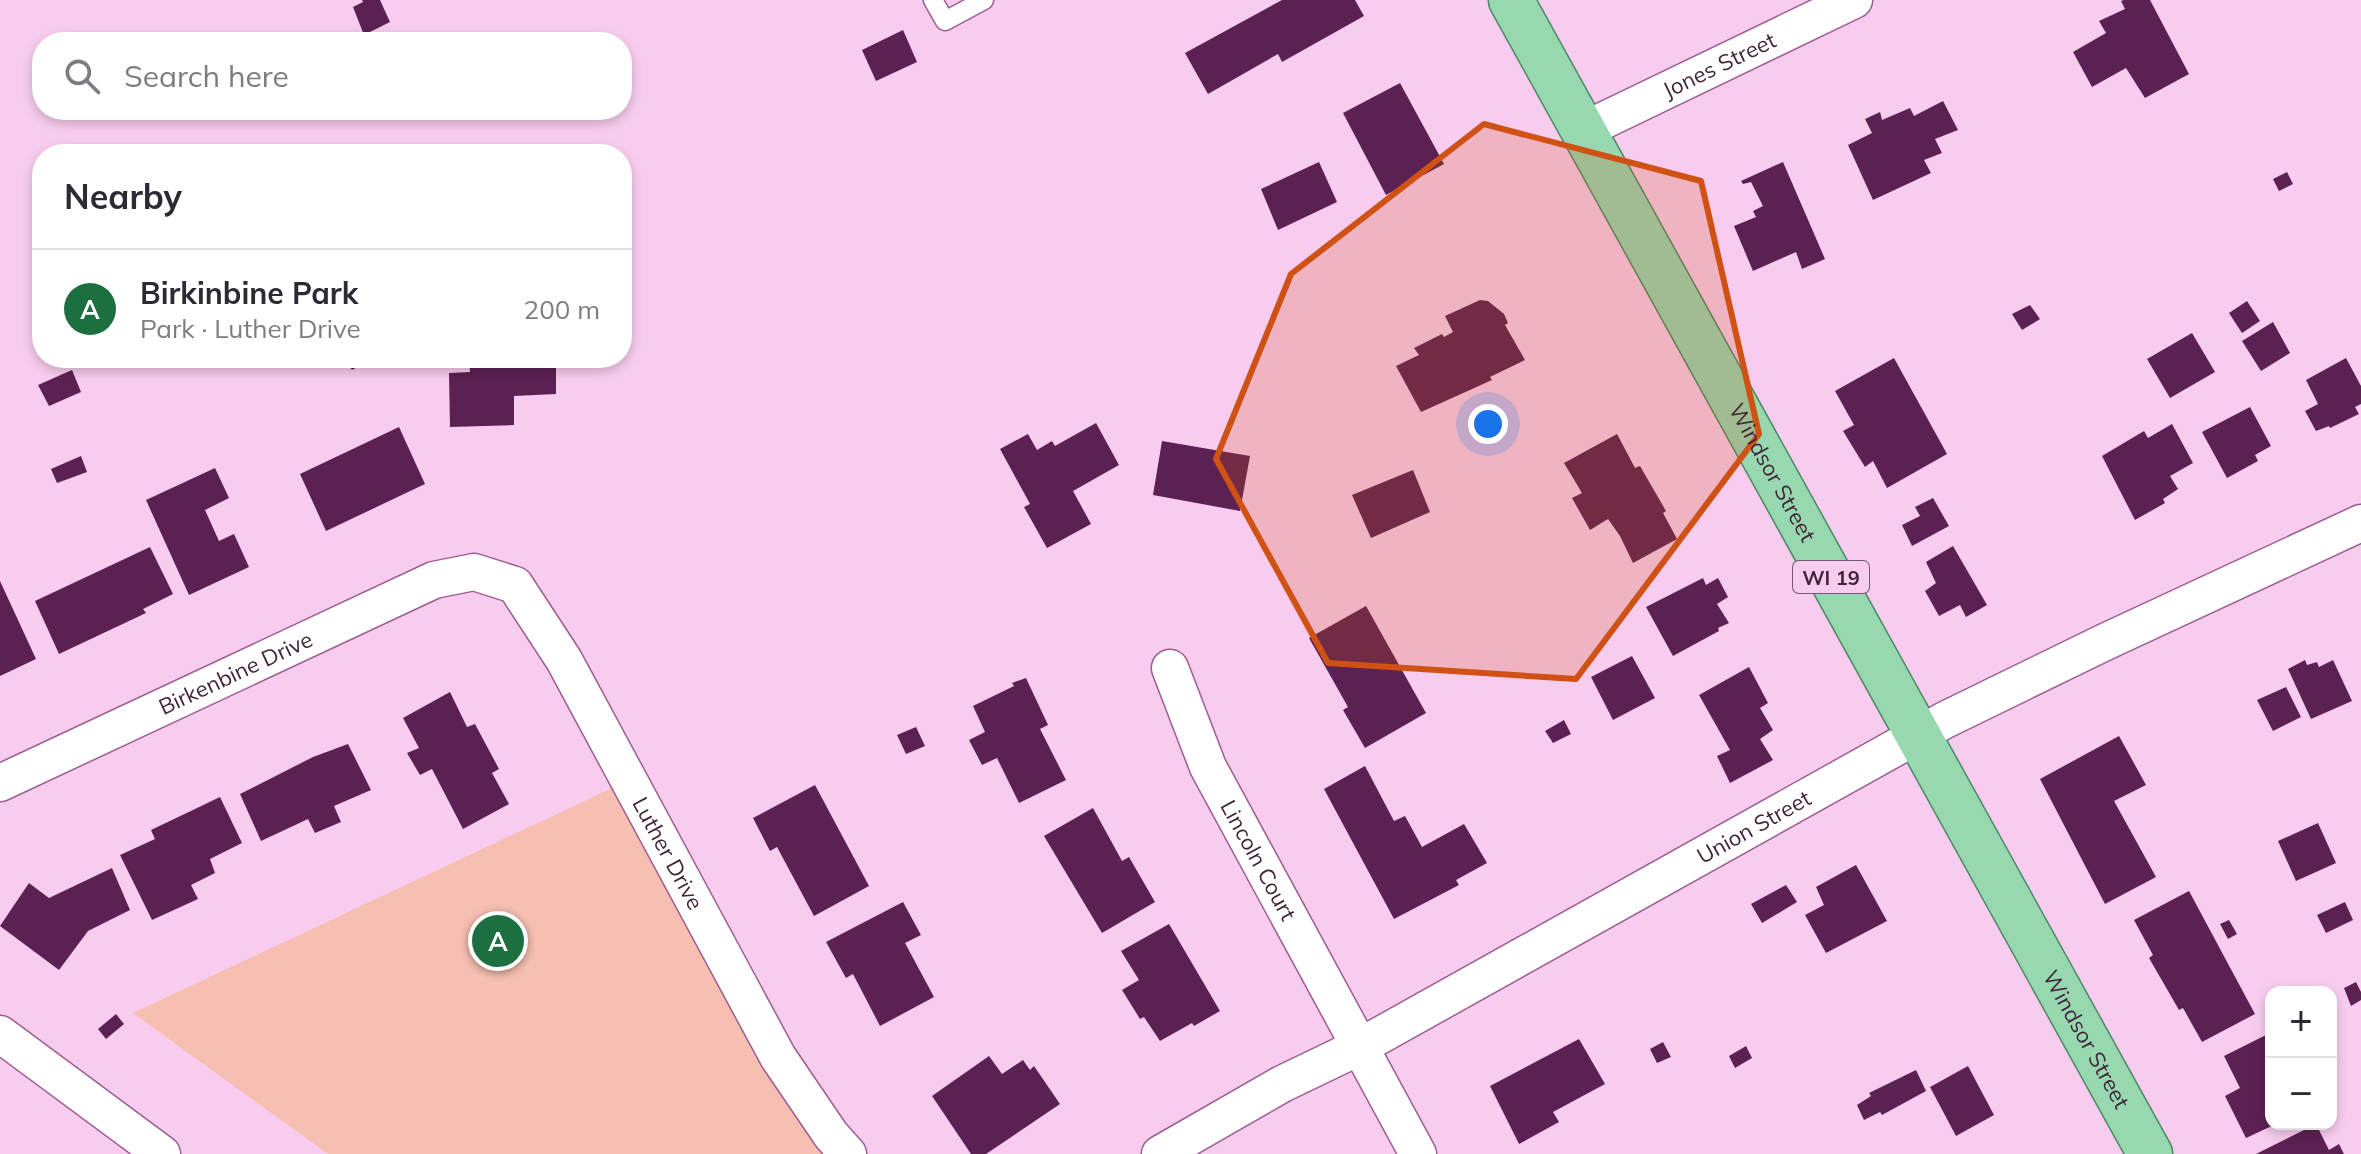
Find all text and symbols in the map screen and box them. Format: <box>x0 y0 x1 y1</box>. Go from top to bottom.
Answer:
street label: Jones Street <box>1658 26 1781 104</box>
search box <box>32 32 632 120</box>
icon: search <box>60 54 104 98</box>
text: Search here <box>124 57 289 95</box>
text: Nearby <box>64 175 182 218</box>
text: Birkinbine Park <box>140 274 358 312</box>
text: A <box>80 293 100 326</box>
text: 200 m <box>524 293 600 326</box>
text: Park · Luther Drive <box>140 312 361 345</box>
street label: Windsor Street <box>1723 398 1822 547</box>
your location <box>1468 404 1508 444</box>
road number: WI 19 <box>1793 561 1869 593</box>
street label: Birkenbine Drive <box>154 625 317 721</box>
street label: Union Street <box>1692 784 1816 870</box>
street label: Luther Drive <box>626 792 710 914</box>
street label: Lincoln Court <box>1214 795 1303 926</box>
pin: A <box>472 911 524 971</box>
street label: Windsor Street <box>2037 965 2136 1114</box>
map controls <box>2265 986 2337 1130</box>
button: + <box>2265 986 2337 1058</box>
button: − <box>2265 1058 2337 1130</box>

